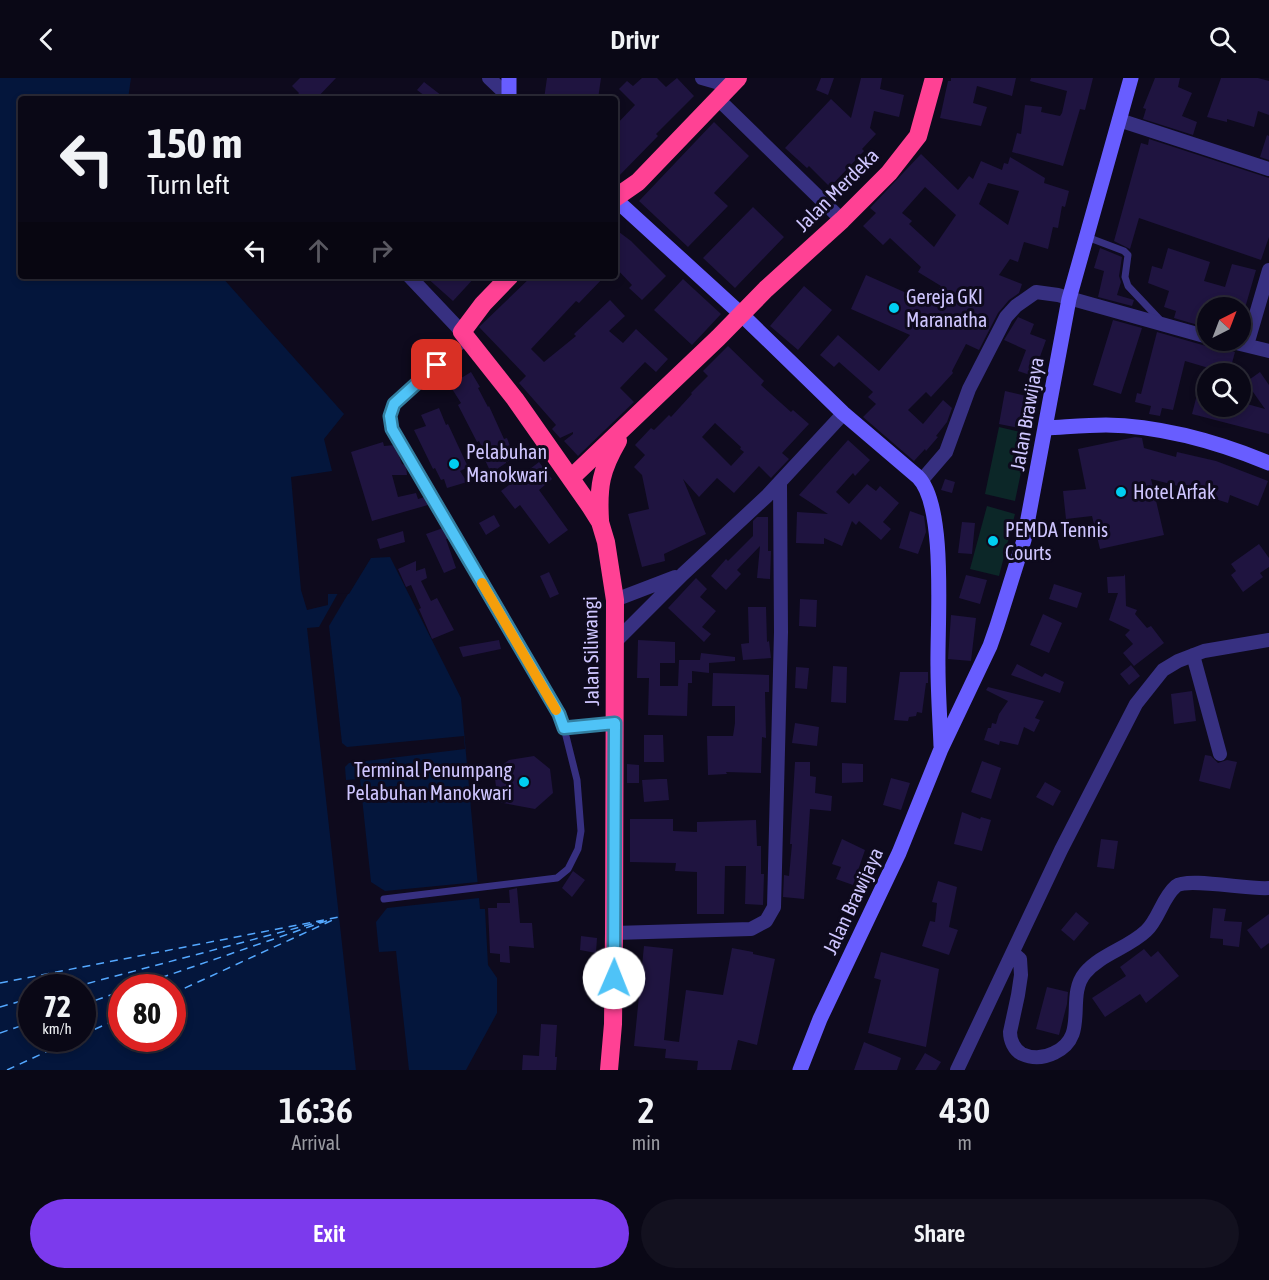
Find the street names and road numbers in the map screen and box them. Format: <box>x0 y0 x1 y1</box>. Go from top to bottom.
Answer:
street label: Jalan Merdeka <box>790 143 883 236</box>
street label: Jalan Brawijaya <box>1005 355 1048 472</box>
street label: Jalan Siliwangi <box>578 596 603 706</box>
street label: Jalan Brawijaya <box>818 844 887 958</box>

